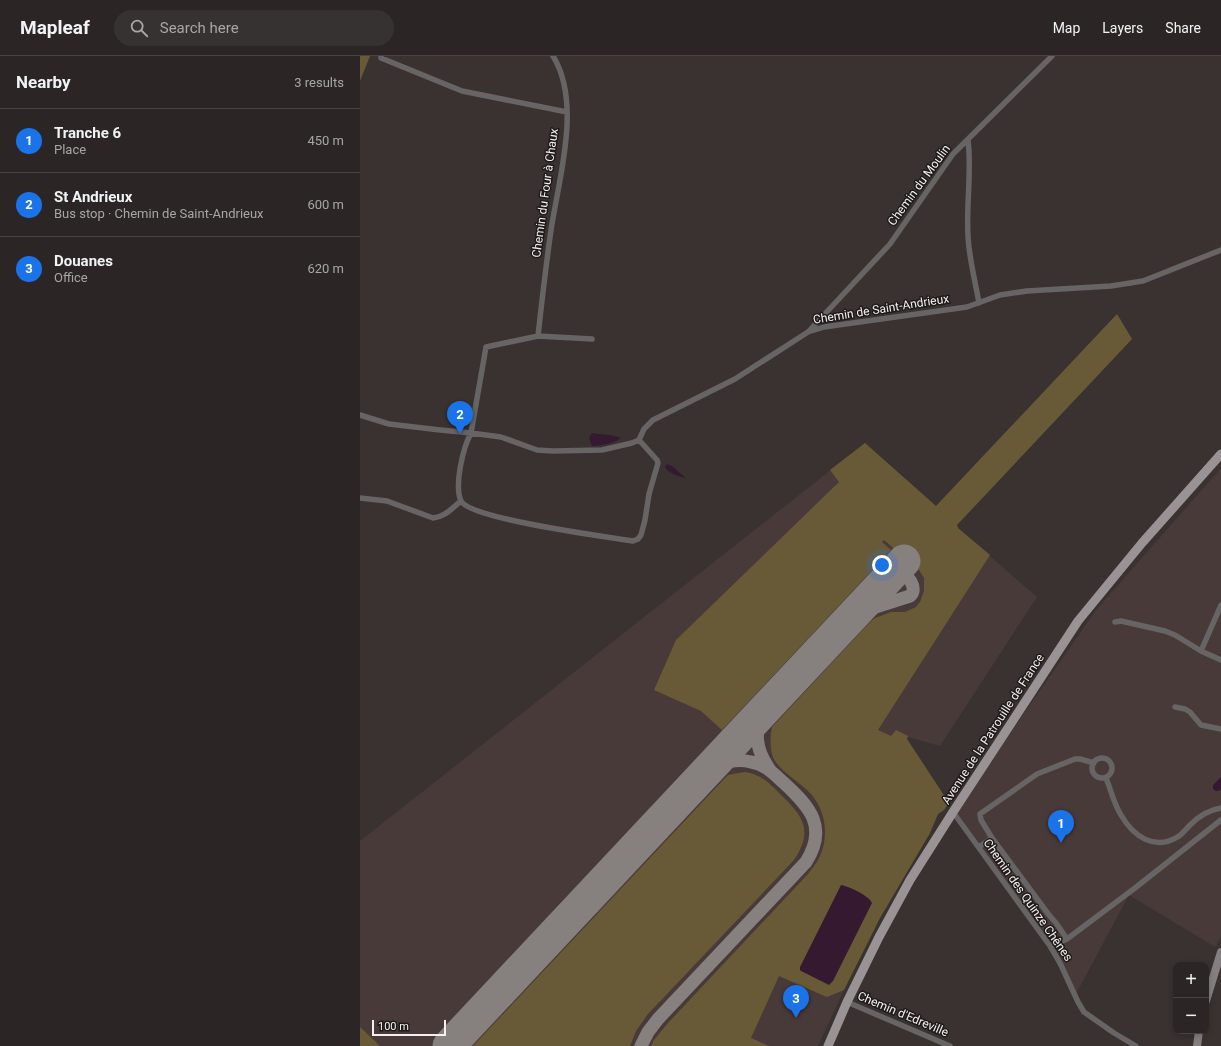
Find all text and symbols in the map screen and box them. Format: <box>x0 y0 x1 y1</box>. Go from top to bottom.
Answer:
search box <box>114 10 394 46</box>
text: Mapleaf <box>20 16 90 39</box>
icon: search <box>128 17 150 39</box>
text: Search here <box>160 19 239 37</box>
text: Map <box>1053 20 1080 36</box>
text: Layers <box>1102 20 1143 36</box>
text: Share <box>1165 20 1201 36</box>
text: Nearby <box>16 72 71 92</box>
text: 3 results <box>294 75 344 90</box>
text: Tranche 6 <box>54 124 121 142</box>
street label: Chemin du Four à Chaux <box>529 128 561 258</box>
text: 1 <box>25 133 33 148</box>
text: 450 m <box>307 133 344 148</box>
text: Place <box>54 142 86 157</box>
street label: Chemin du Moulin <box>885 142 953 228</box>
text: St Andrieux <box>54 188 132 206</box>
text: 2 <box>25 197 33 212</box>
text: 600 m <box>307 197 344 212</box>
text: Bus stop · Chemin de Saint-Andrieux <box>54 206 264 221</box>
text: Douanes <box>54 252 113 270</box>
text: 3 <box>25 261 33 276</box>
text: 620 m <box>307 261 344 276</box>
text: Office <box>54 270 88 285</box>
street label: Chemin de Saint-Andrieux <box>812 291 950 327</box>
pin: 2 <box>447 401 473 434</box>
your location <box>872 555 892 575</box>
street label: Avenue de la Patrouille de France <box>939 651 1047 807</box>
pin: 1 <box>1048 810 1074 843</box>
street label: Chemin des Quinze Chênes <box>980 836 1076 964</box>
map controls <box>1173 962 1209 1034</box>
button: + <box>1173 962 1209 998</box>
pin: 3 <box>783 985 809 1018</box>
street label: Chemin d'Edreville <box>855 989 951 1039</box>
button: − <box>1173 998 1209 1034</box>
scale bar <box>372 1018 446 1037</box>
text: 100 m <box>378 1020 409 1033</box>

